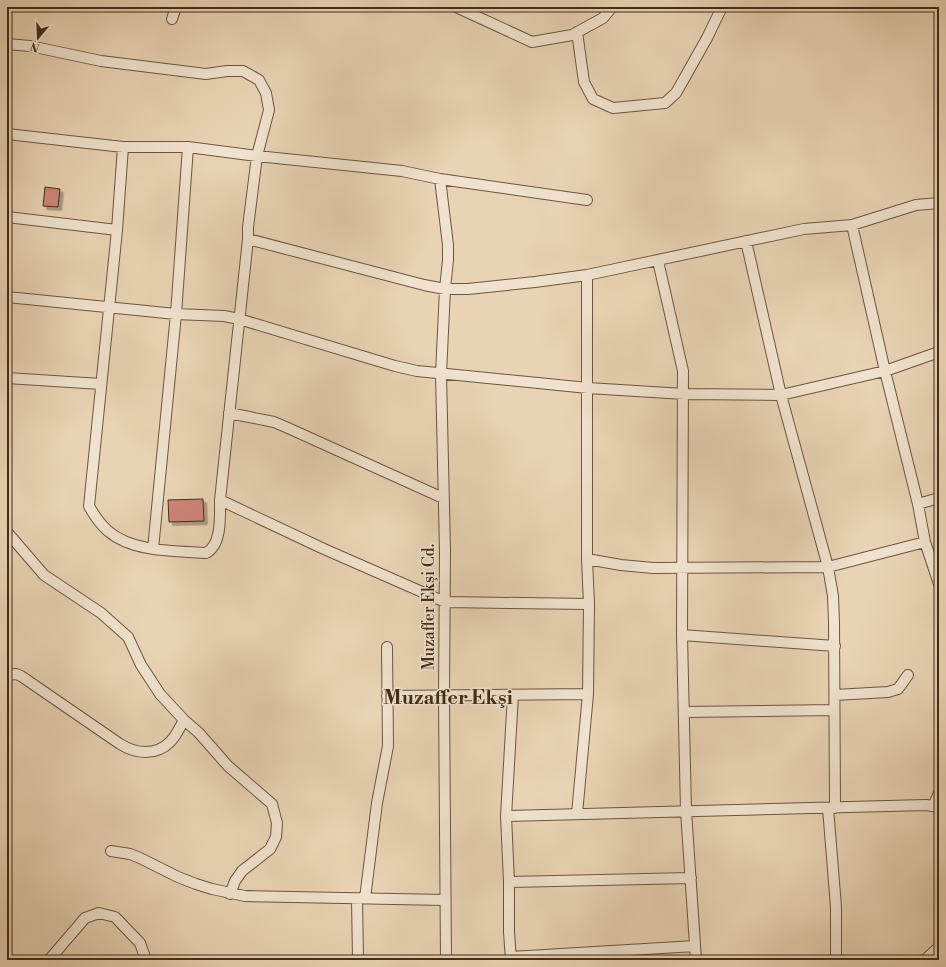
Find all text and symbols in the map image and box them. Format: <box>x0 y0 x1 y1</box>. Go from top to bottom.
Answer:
north arrow <box>18 18 58 58</box>
text: N <box>28 38 41 55</box>
street label: Muzaffer Ekşi Cd. <box>419 544 439 670</box>
district label: Muzaffer Ekşi <box>383 686 514 711</box>

